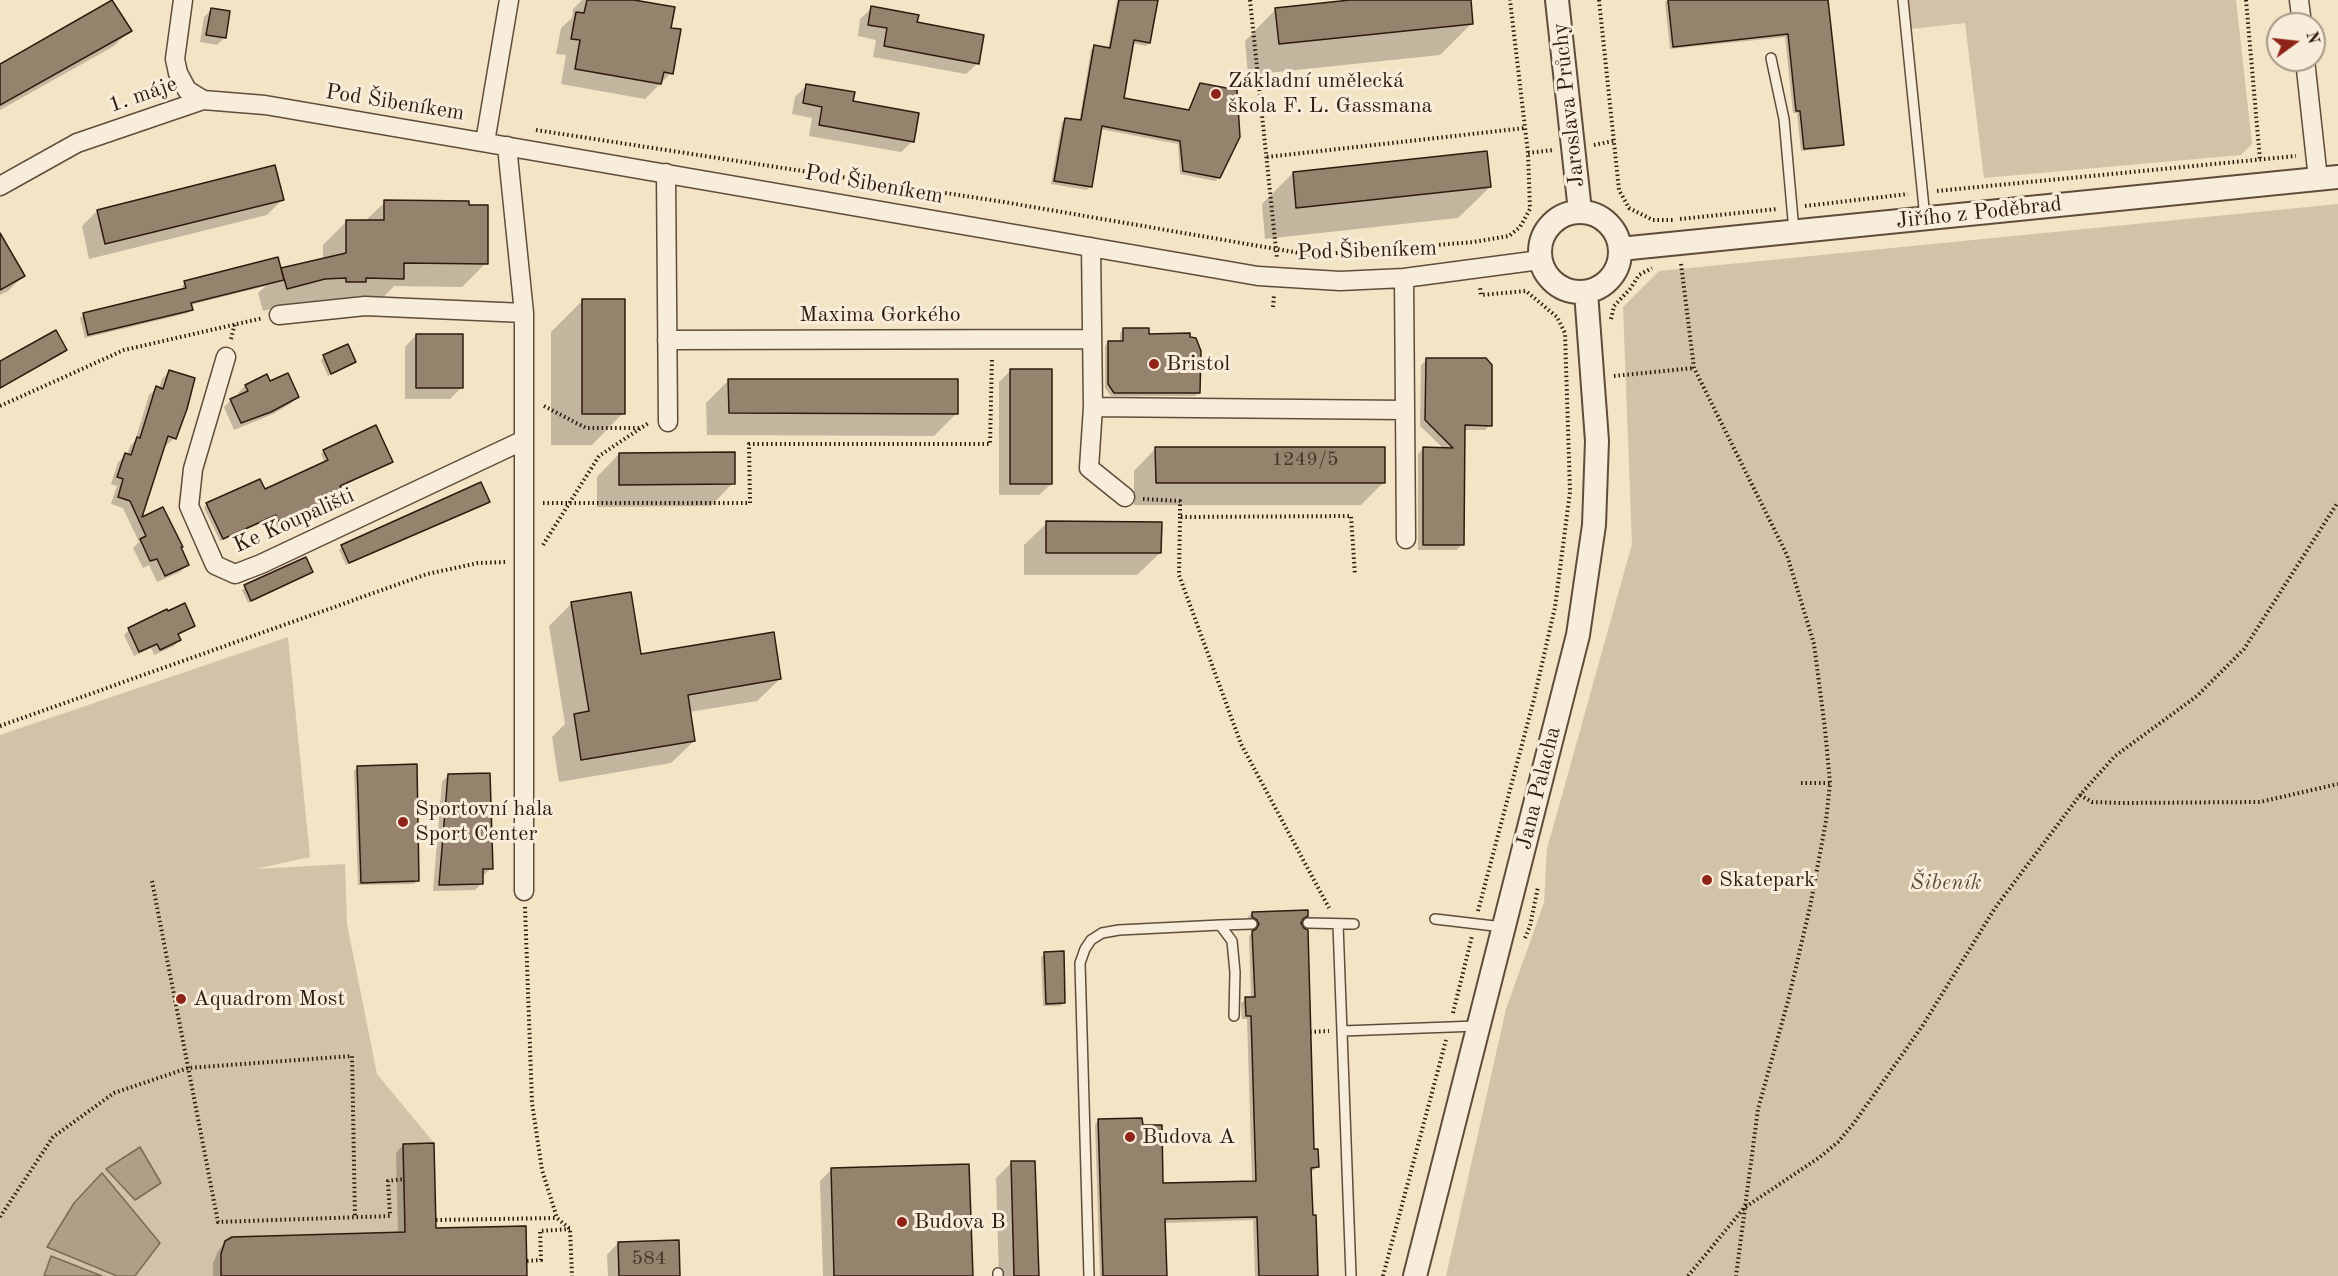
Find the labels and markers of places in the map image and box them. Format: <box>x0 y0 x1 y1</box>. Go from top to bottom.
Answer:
place label: Základní umělecká škola F. L. Gassmana <box>1228 68 1432 119</box>
marker: Základní umělecká škola F. L. Gassmana <box>1209 87 1223 101</box>
place label: Bristol <box>1166 351 1230 377</box>
marker: Bristol <box>1147 357 1161 371</box>
place label: Sportovní hala Sport Center <box>415 796 553 848</box>
marker: Sportovní hala Sport Center <box>396 815 410 829</box>
place label: Skatepark <box>1719 867 1815 893</box>
marker: Skatepark <box>1700 873 1714 887</box>
place label: Aquadrom Most <box>193 986 345 1012</box>
marker: Aquadrom Most <box>174 992 188 1006</box>
place label: Budova A <box>1142 1124 1235 1150</box>
marker: Budova A <box>1123 1130 1137 1144</box>
place label: Budova B <box>914 1209 1006 1235</box>
marker: Budova B <box>895 1215 909 1229</box>

